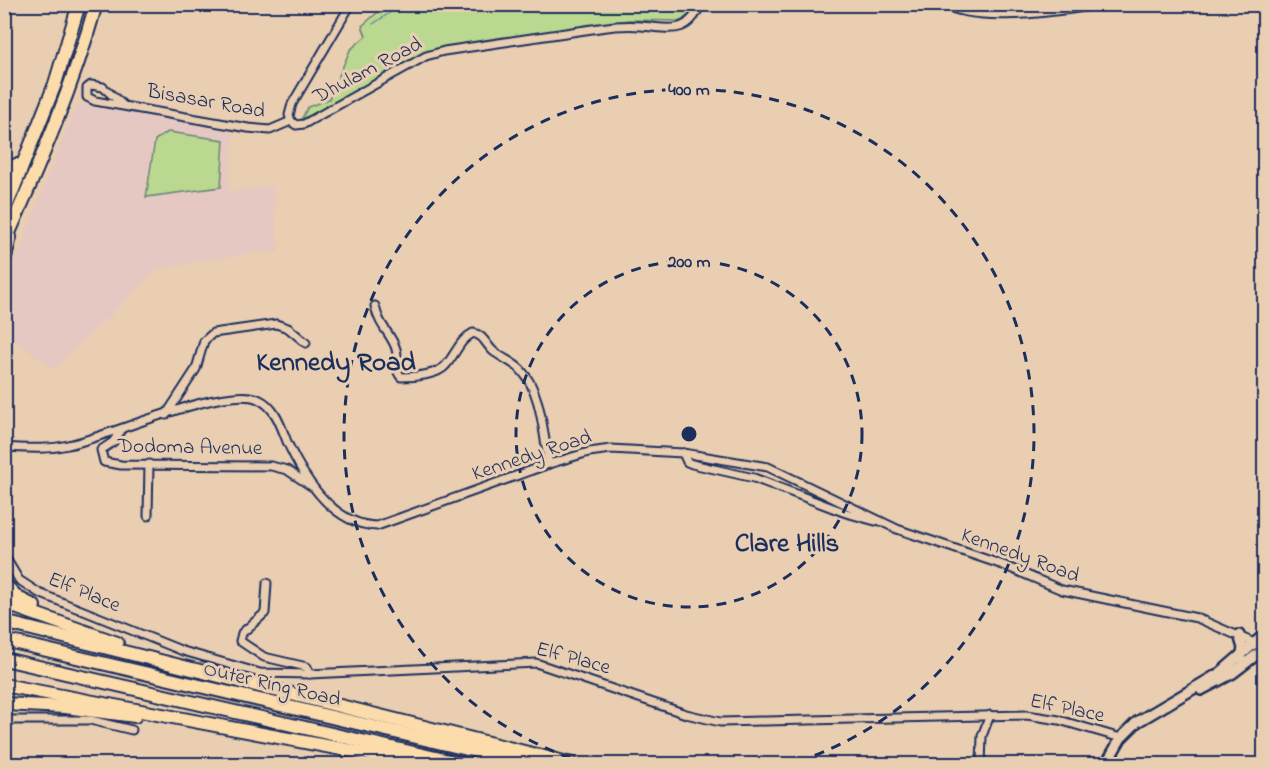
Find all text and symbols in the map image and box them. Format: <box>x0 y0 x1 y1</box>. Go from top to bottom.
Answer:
street label: Dhulam Road <box>307 30 428 113</box>
street label: Bisasar Road <box>144 77 268 127</box>
text: 400 m <box>668 78 710 104</box>
text: 200 m <box>667 250 711 276</box>
district label: Kennedy Road <box>256 344 417 383</box>
street label: Kennedy Road <box>468 422 596 491</box>
centre of rings <box>679 424 699 444</box>
street label: Dodoma Avenue <box>116 432 263 464</box>
street label: Kennedy Road <box>956 521 1084 593</box>
district label: Clare Hills <box>735 525 839 564</box>
street label: Elf Place <box>43 565 125 621</box>
street label: Elf Place <box>533 635 614 683</box>
street label: Outer Ring Road <box>200 655 344 717</box>
street label: Elf Place <box>1027 686 1108 732</box>

